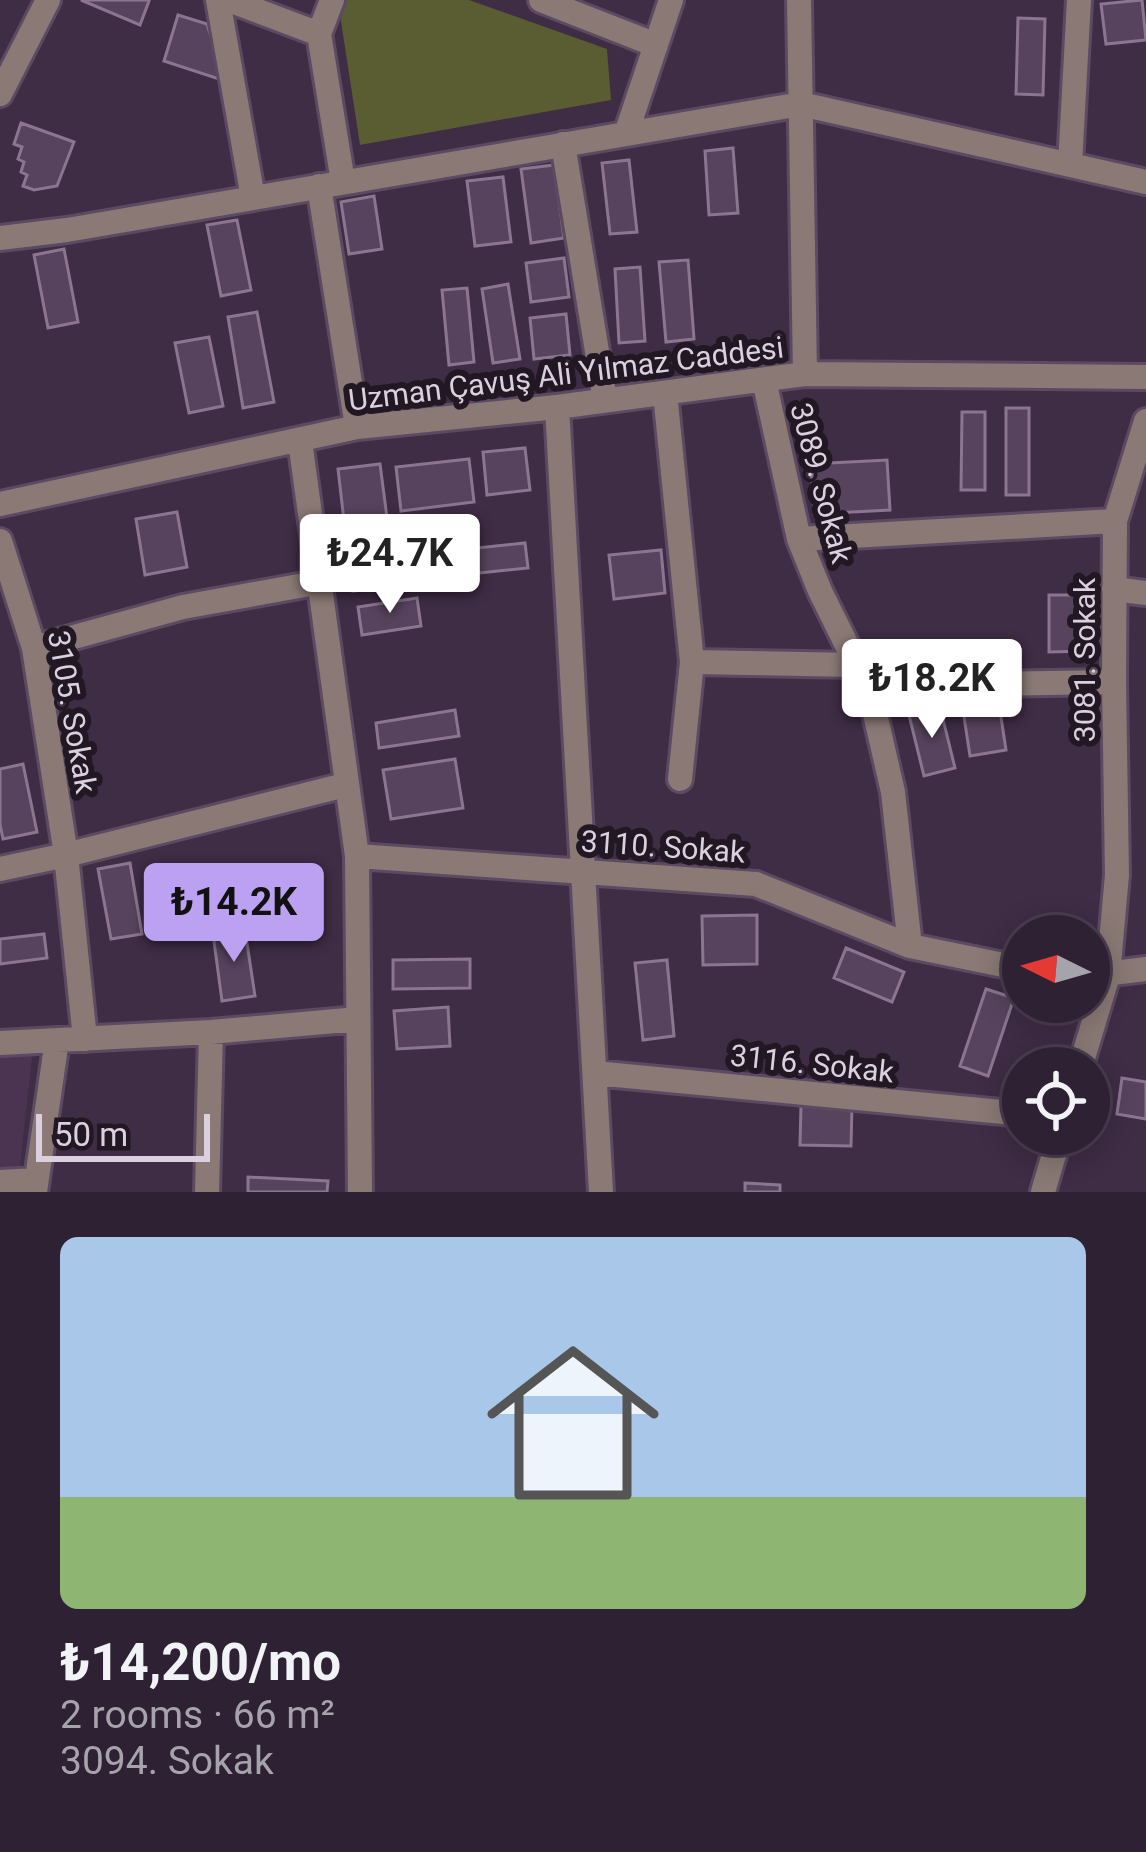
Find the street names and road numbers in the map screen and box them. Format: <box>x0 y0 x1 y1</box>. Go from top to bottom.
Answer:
street label: Uzman Çavuş Ali Yılmaz Caddesi <box>346 329 786 418</box>
street label: 3089. Sokak <box>783 399 860 568</box>
street label: 3081. Sokak <box>1067 577 1102 742</box>
street label: 3105. Sokak <box>41 628 104 797</box>
street label: 3110. Sokak <box>580 823 747 870</box>
street label: 3116. Sokak <box>728 1038 896 1090</box>

